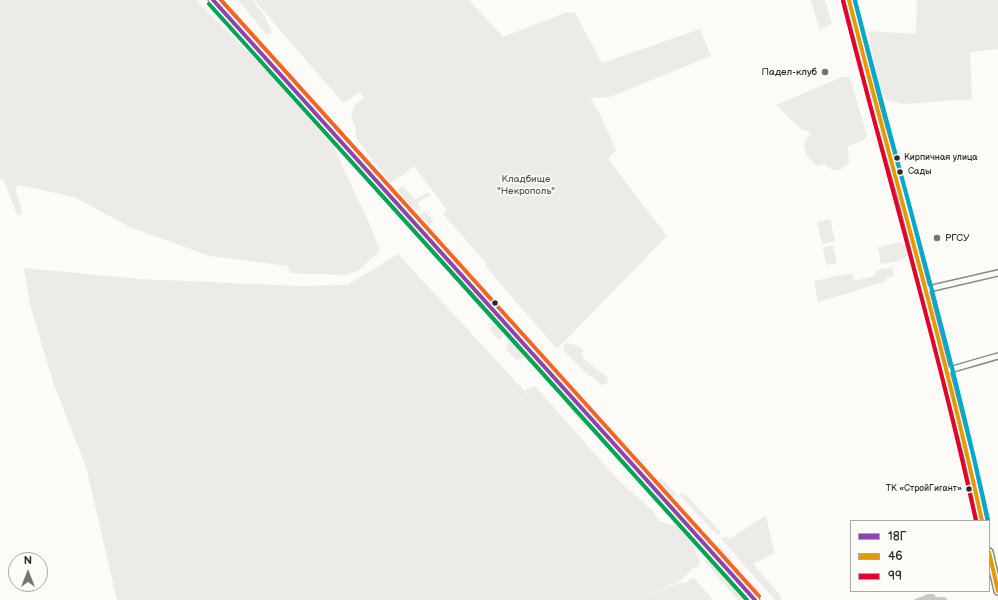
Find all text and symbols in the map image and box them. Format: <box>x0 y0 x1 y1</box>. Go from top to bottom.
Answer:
place label: Падел-клуб <box>762 66 817 78</box>
marker: Падел-клуб <box>820 67 830 77</box>
marker: Кирпичная улица <box>892 153 902 163</box>
place label: Кирпичная улица <box>904 153 978 163</box>
marker: Сады <box>895 167 905 177</box>
place label: Сады <box>908 167 931 177</box>
park label: Кладбище "Некрополь" <box>497 173 555 196</box>
place label: РГСУ <box>945 232 970 244</box>
marker: РГСУ <box>932 233 942 243</box>
unlabelled marker <box>490 298 500 308</box>
place label: ТК «СтройГигант» <box>886 484 962 494</box>
marker: ТК «СтройГигант» <box>964 484 974 494</box>
legend <box>850 520 990 592</box>
text: 18Г <box>888 529 906 544</box>
text: 46 <box>888 549 903 564</box>
north arrow <box>8 552 48 592</box>
text: N <box>24 554 32 567</box>
text: 99 <box>888 569 902 584</box>

